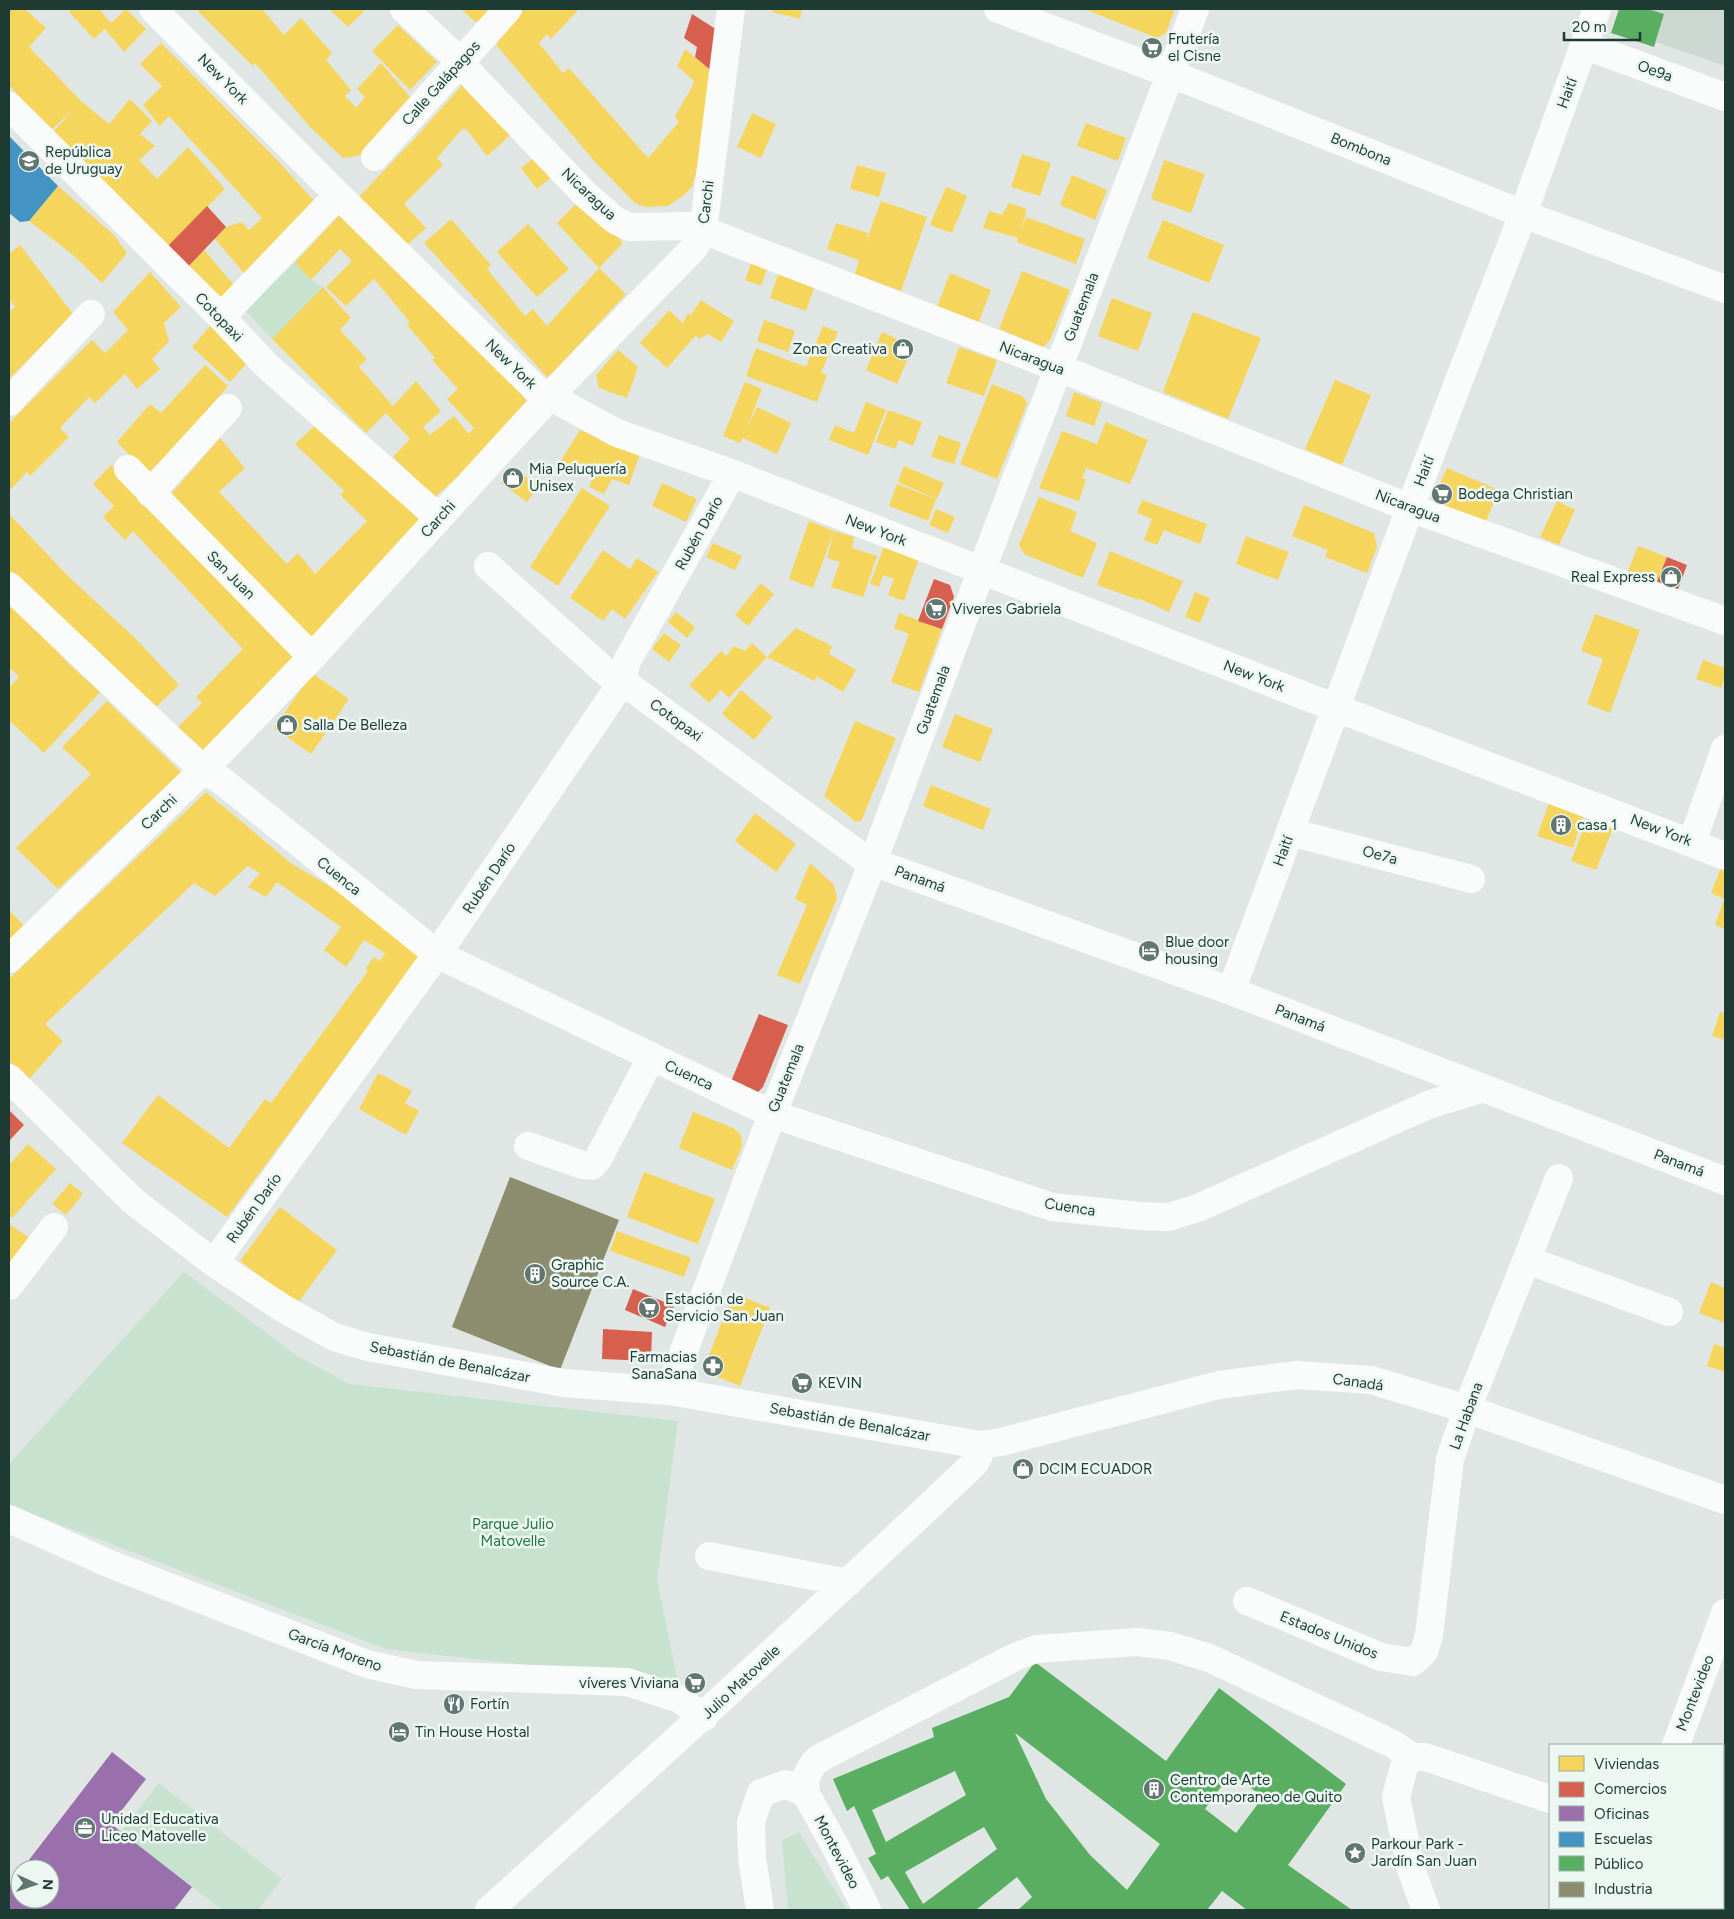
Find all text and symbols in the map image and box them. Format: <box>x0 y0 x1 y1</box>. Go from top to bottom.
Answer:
scale bar <box>1564 10 1640 42</box>
text: 20 m <box>1572 18 1606 36</box>
place label: Frutería el Cisne <box>1168 30 1221 65</box>
supermarket icon: Frutería el Cisne <box>1140 36 1164 60</box>
street label: Calle Galápagos <box>398 37 484 129</box>
street label: New York <box>194 50 253 109</box>
street label: Oe9a <box>1635 56 1675 86</box>
street label: Haití <box>1553 74 1581 111</box>
street label: Bombona <box>1328 129 1394 169</box>
place label: República de Uruguay <box>45 143 122 178</box>
school or university icon: República de Uruguay <box>17 149 41 173</box>
street label: Nicaragua <box>558 164 620 224</box>
street label: Carchi <box>694 179 718 225</box>
street label: Guatemala <box>1060 270 1102 344</box>
street label: Cotopaxi <box>191 289 247 345</box>
street label: New York <box>482 335 541 393</box>
shop icon: Zona Creativa <box>891 337 915 361</box>
street label: Nicaragua <box>997 337 1067 379</box>
place label: Zona Creativa <box>793 340 887 358</box>
street label: Haití <box>1410 452 1439 489</box>
place label: Mia Peluquería Unisex <box>529 460 626 495</box>
shop icon: Mia Peluquería Unisex <box>501 466 525 490</box>
supermarket icon: Bodega Christian <box>1430 482 1454 506</box>
street label: Nicaragua <box>1373 485 1443 527</box>
place label: Bodega Christian <box>1458 485 1573 503</box>
street label: Rubén Darío <box>671 492 727 573</box>
street label: Carchi <box>417 497 459 541</box>
street label: New York <box>843 510 910 550</box>
street label: San Juan <box>203 547 259 603</box>
shop icon: Real Express <box>1659 565 1683 589</box>
place label: Real Express <box>1571 568 1655 586</box>
supermarket icon: Viveres Gabriela <box>924 597 948 621</box>
place label: Viveres Gabriela <box>952 600 1061 618</box>
street label: New York <box>1221 656 1288 696</box>
street label: Guatemala <box>912 663 954 737</box>
street label: Cotopaxi <box>646 695 706 745</box>
shop icon: Salla De Belleza <box>275 713 299 737</box>
place label: Salla De Belleza <box>303 716 407 734</box>
street label: Carchi <box>137 790 181 834</box>
street label: New York <box>1628 810 1695 850</box>
building icon: casa 1 <box>1549 813 1573 837</box>
place label: casa 1 <box>1577 816 1617 834</box>
street label: Haití <box>1269 832 1297 869</box>
street label: Rubén Darío <box>459 839 520 917</box>
street label: Oe7a <box>1361 842 1399 868</box>
street label: Cuenca <box>313 853 365 899</box>
street label: Panamá <box>892 862 948 896</box>
place label: Blue door housing <box>1165 933 1229 968</box>
hotel icon: Blue door housing <box>1137 939 1161 963</box>
street label: Panamá <box>1272 1000 1328 1036</box>
street label: Guatemala <box>764 1041 808 1115</box>
street label: Cuenca <box>662 1056 716 1094</box>
street label: Panamá <box>1651 1145 1707 1181</box>
street label: Rubén Darío <box>223 1169 286 1246</box>
street label: Cuenca <box>1043 1194 1097 1220</box>
place label: Graphic Source C.A. <box>551 1256 630 1291</box>
building icon: Graphic Source C.A. <box>523 1262 547 1286</box>
place label: Estación de Servicio San Juan <box>665 1290 784 1325</box>
supermarket icon: Estación de Servicio San Juan <box>637 1296 661 1320</box>
street label: Sebastián de Benalcázar <box>368 1338 532 1386</box>
place label: Farmacias SanaSana <box>630 1348 697 1383</box>
pharmacy icon: Farmacias SanaSana <box>701 1354 725 1378</box>
street label: Canadá <box>1332 1370 1384 1394</box>
supermarket icon: KEVIN <box>790 1371 814 1395</box>
place label: KEVIN <box>818 1374 862 1392</box>
street label: La Habana <box>1445 1380 1487 1452</box>
street label: Sebastián de Benalcázar <box>768 1399 932 1445</box>
shop icon: DCIM ECUADOR <box>1011 1457 1035 1481</box>
place label: DCIM ECUADOR <box>1039 1460 1152 1478</box>
park label: Parque Julio Matovelle <box>472 1515 554 1550</box>
street label: Estados Unidos <box>1277 1607 1381 1663</box>
street label: García Moreno <box>286 1625 385 1675</box>
street label: Julio Matovelle <box>698 1641 784 1723</box>
street label: Montevideo <box>1672 1652 1718 1734</box>
supermarket icon: víveres Viviana <box>683 1671 707 1695</box>
place label: víveres Viviana <box>579 1674 679 1692</box>
restaurant icon: Fortín <box>442 1692 466 1716</box>
place label: Fortín <box>470 1695 509 1713</box>
hotel icon: Tin House Hostal <box>387 1720 411 1744</box>
place label: Tin House Hostal <box>415 1723 530 1741</box>
legend <box>1549 1744 1724 1909</box>
text: Viviendas <box>1594 1755 1659 1773</box>
place label: Centro de Arte Contemporaneo de Quito <box>1170 1771 1343 1806</box>
building icon: Centro de Arte Contemporaneo de Quito <box>1142 1777 1166 1801</box>
text: Comercios <box>1594 1780 1667 1798</box>
text: Oficinas <box>1594 1805 1649 1823</box>
place label: Unidad Educativa Liceo Matovelle <box>101 1810 219 1845</box>
street label: Montevideo <box>810 1812 864 1892</box>
office icon: Unidad Educativa Liceo Matovelle <box>73 1816 97 1840</box>
text: Escuelas <box>1594 1830 1653 1848</box>
place label: Parkour Park - Jardín San Juan <box>1371 1835 1477 1870</box>
place icon: Parkour Park - Jardín San Juan <box>1343 1841 1367 1865</box>
text: Público <box>1594 1855 1644 1873</box>
north arrow <box>10 1859 60 1909</box>
text: N <box>39 1879 56 1891</box>
text: Industria <box>1594 1880 1652 1898</box>

